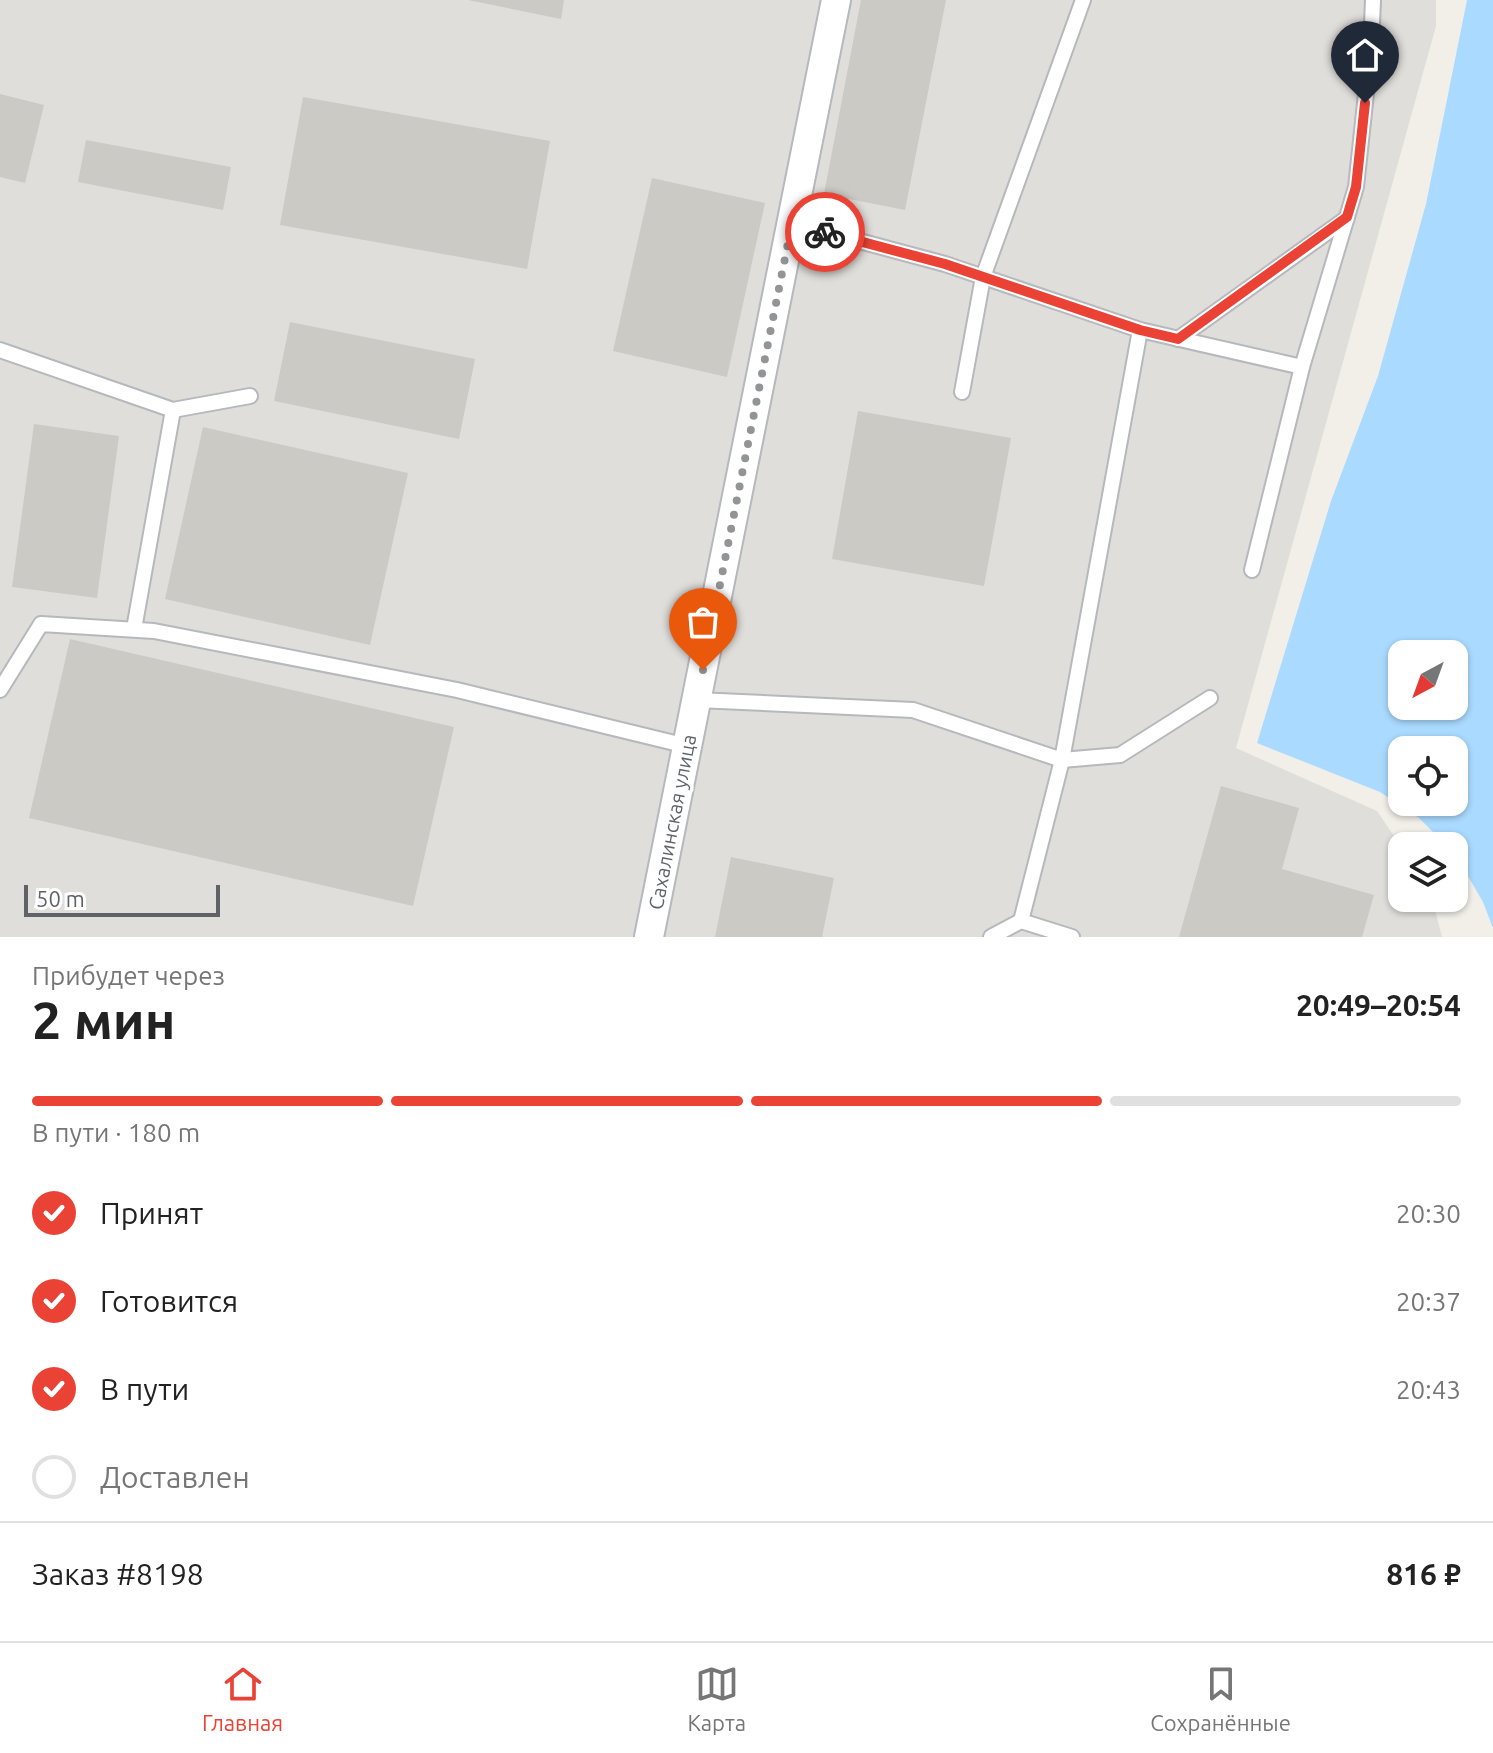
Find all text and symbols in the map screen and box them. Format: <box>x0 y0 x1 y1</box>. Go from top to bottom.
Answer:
pin <box>1331 21 1399 103</box>
icon: home <box>1343 33 1387 77</box>
courier <box>785 192 865 272</box>
icon: bike <box>803 210 847 254</box>
pin <box>669 588 737 670</box>
icon: bag <box>681 600 725 644</box>
north arrow <box>1388 640 1468 720</box>
map controls <box>1388 640 1468 912</box>
street label: Сахалинская улица <box>644 732 700 912</box>
button: locate <box>1388 736 1468 816</box>
button: layers <box>1388 832 1468 912</box>
scale bar <box>24 881 220 917</box>
text: 50 m <box>36 886 85 911</box>
text: Прибудет через <box>32 961 225 990</box>
text: 20:49–20:54 <box>1296 988 1461 1022</box>
text: 2 мин <box>32 991 175 1049</box>
text: В пути · 180 m <box>32 1118 200 1147</box>
icon: check <box>32 1191 76 1235</box>
text: Принят <box>100 1196 203 1230</box>
text: 20:30 <box>1396 1199 1461 1228</box>
icon: check <box>32 1279 76 1323</box>
text: Готовится <box>100 1284 238 1318</box>
text: 20:37 <box>1396 1287 1461 1316</box>
icon: check <box>32 1367 76 1411</box>
text: В пути <box>100 1372 189 1406</box>
text: 20:43 <box>1396 1375 1461 1404</box>
text: Доставлен <box>100 1460 250 1494</box>
text: Заказ #8198 <box>32 1557 204 1591</box>
text: 816 ₽ <box>1386 1557 1461 1591</box>
tab: Главная <box>202 1662 283 1735</box>
tab: Карта <box>687 1662 746 1735</box>
tab: Сохранённые <box>1150 1662 1291 1735</box>

